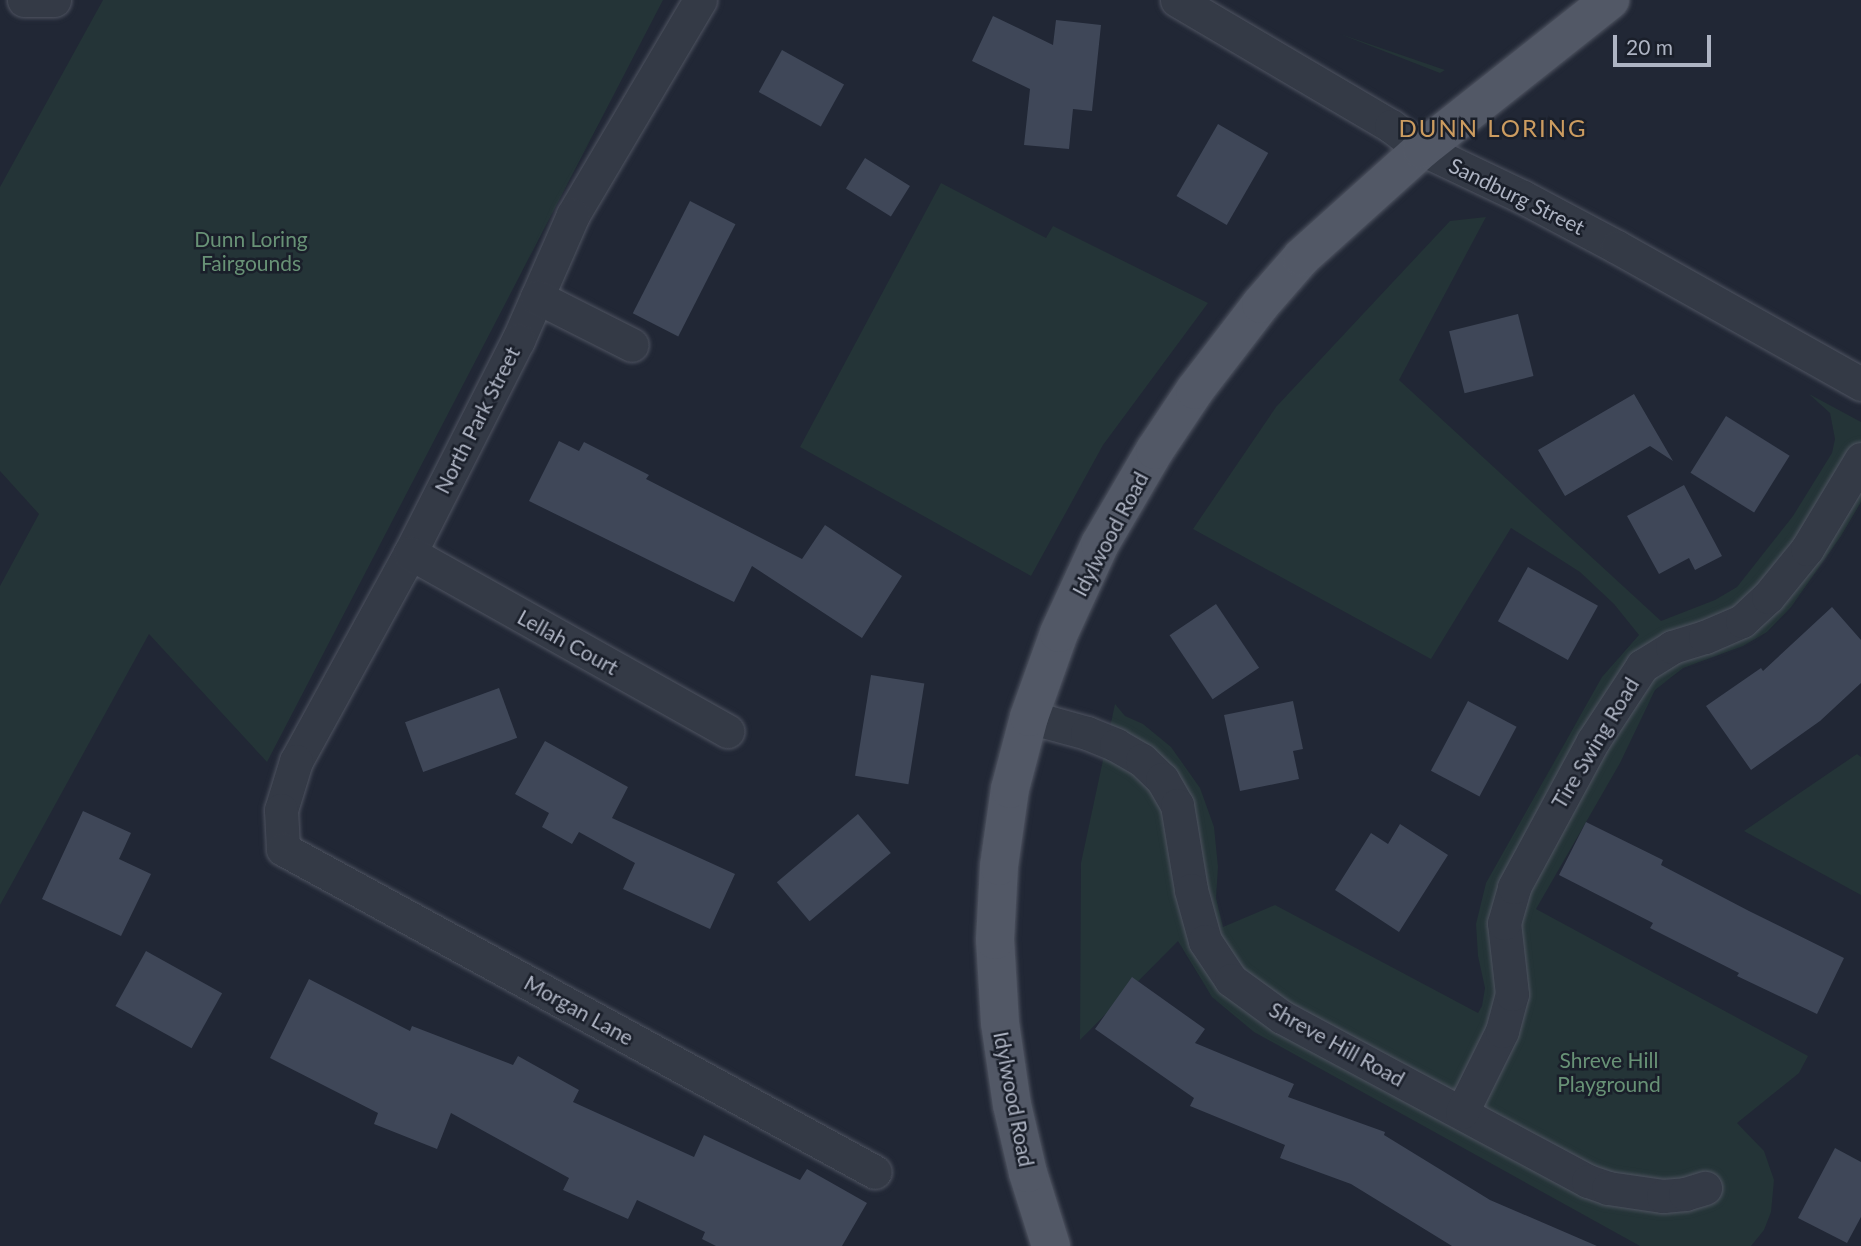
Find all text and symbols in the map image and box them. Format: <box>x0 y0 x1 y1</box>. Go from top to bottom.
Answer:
scale bar <box>1616 21 1714 65</box>
text: 20 m <box>1626 34 1673 59</box>
district label: DUNN LORING <box>1400 114 1586 142</box>
street label: Sandburg Street <box>1445 152 1589 240</box>
park label: Dunn Loring Fairgounds <box>194 226 308 276</box>
street label: North Park Street <box>429 342 525 498</box>
street label: Idylwood Road <box>1067 468 1153 600</box>
street label: Lellah Court <box>513 604 623 680</box>
street label: Tire Swing Road <box>1546 673 1644 813</box>
street label: Morgan Lane <box>520 970 638 1050</box>
street label: Shreve Hill Road <box>1265 996 1409 1092</box>
street label: Idylwood Road <box>989 1029 1039 1169</box>
park label: Shreve Hill Playground <box>1557 1047 1661 1097</box>

